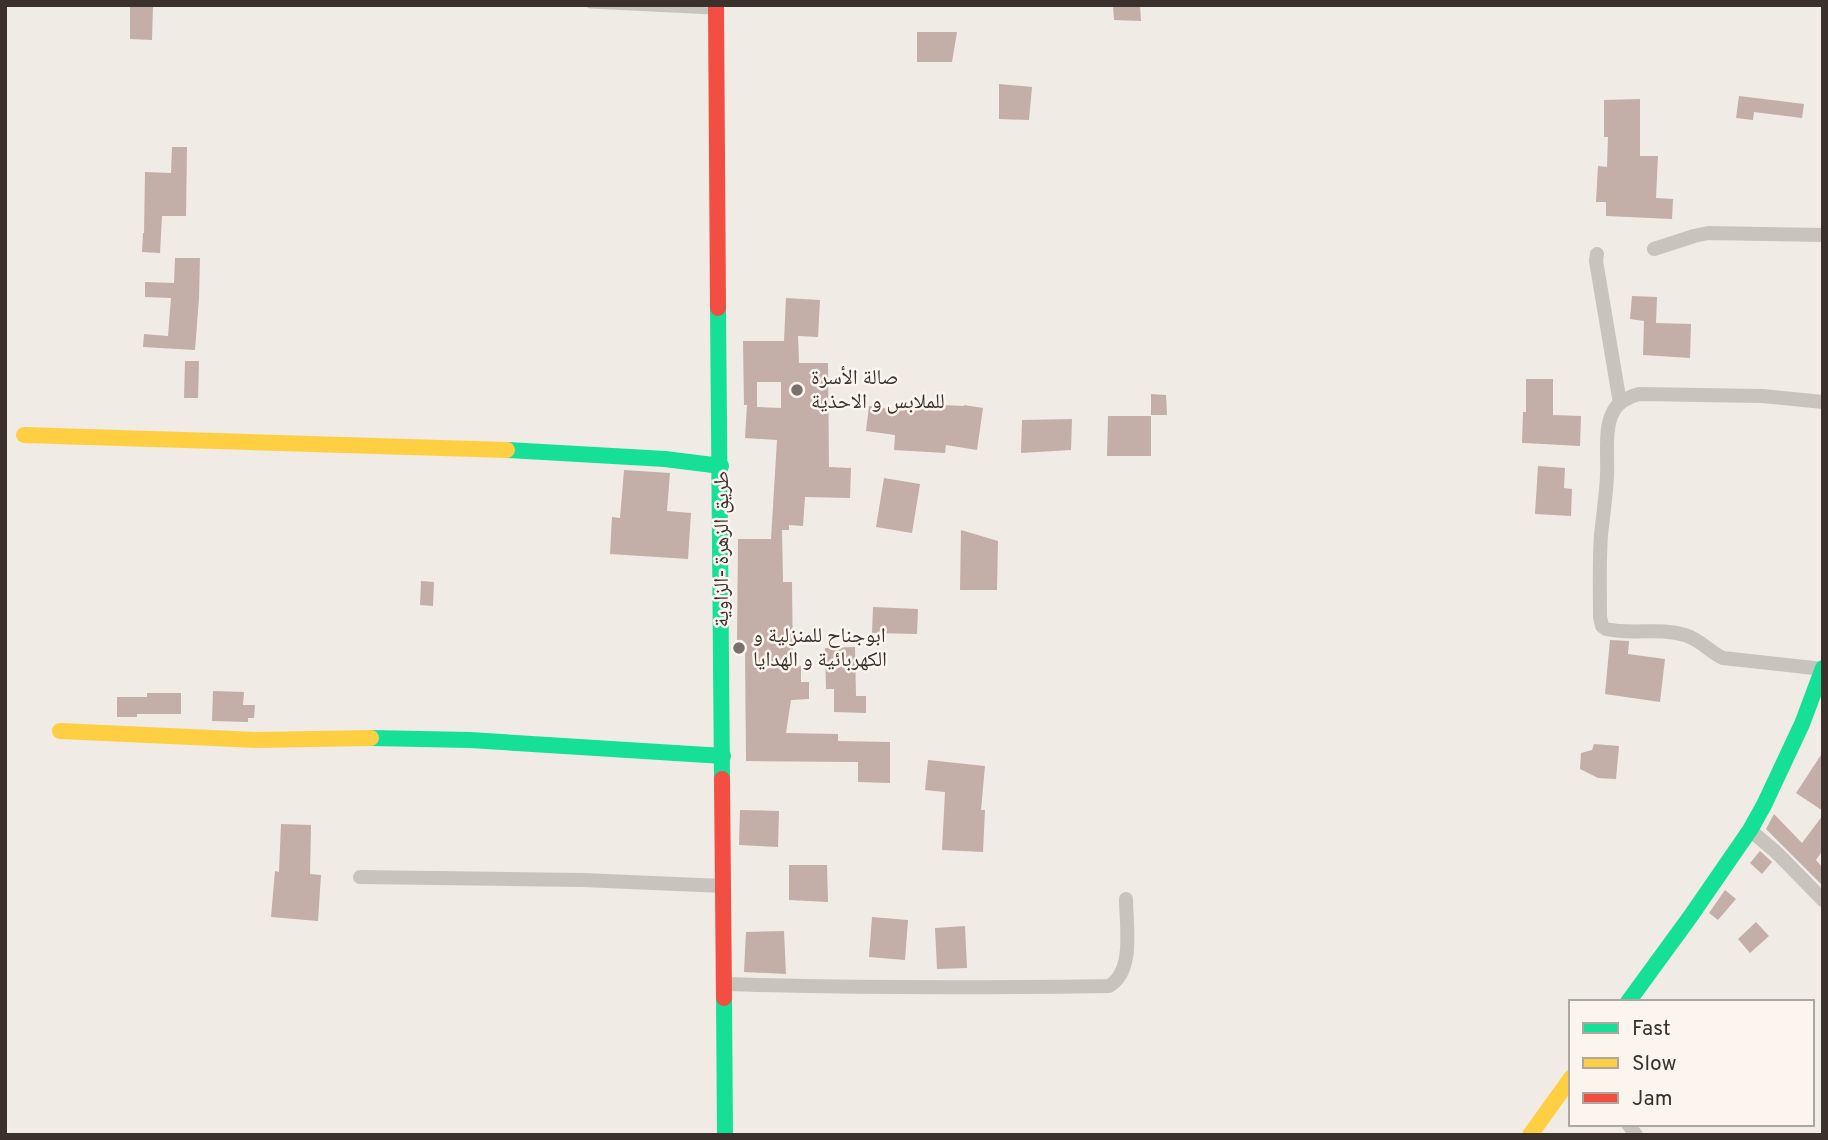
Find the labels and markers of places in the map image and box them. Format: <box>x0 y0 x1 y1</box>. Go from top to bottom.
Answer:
place label: صالة الأسرة للملابس و الاحذية <box>811 365 945 416</box>
marker: صالة الأسرة للملابس و الاحذية <box>789 382 805 398</box>
place label: ابوجناح للمنزلية و الكهربائية و الهدايا <box>753 623 887 674</box>
marker: ابوجناح للمنزلية و الكهربائية و الهدايا <box>731 640 747 656</box>

